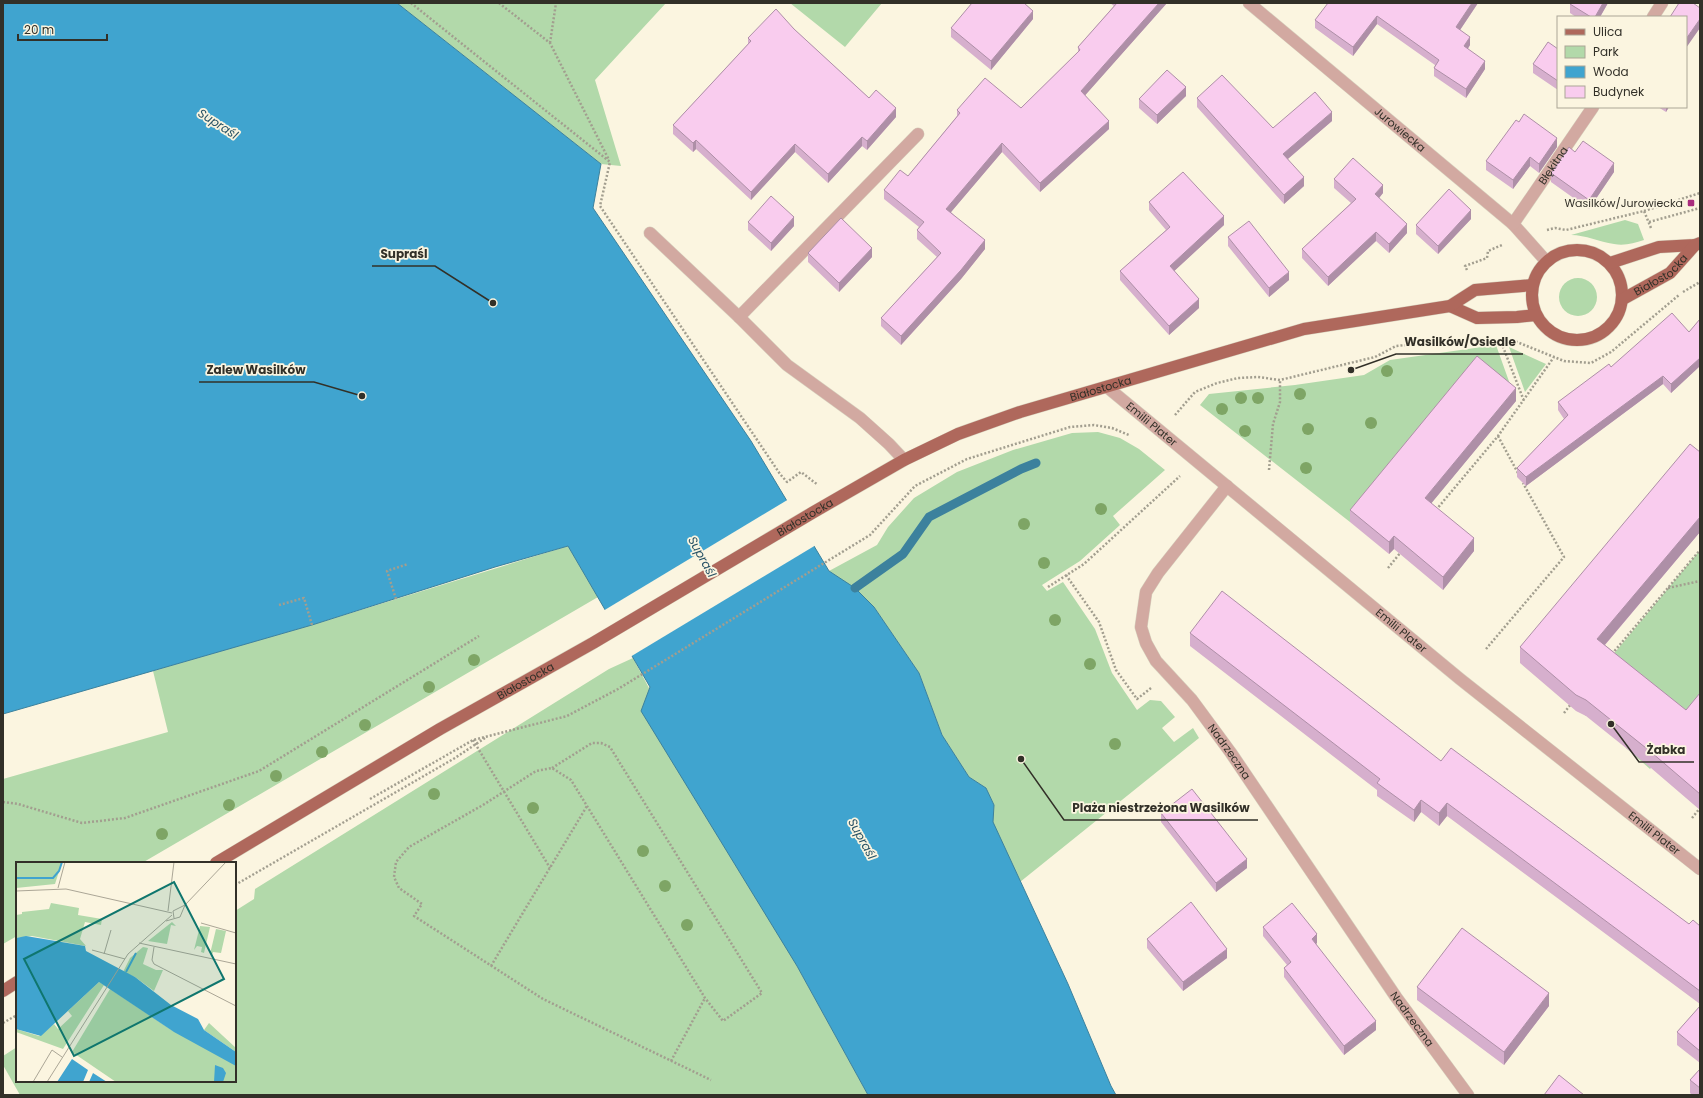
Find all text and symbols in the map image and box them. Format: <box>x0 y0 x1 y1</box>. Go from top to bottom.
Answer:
scale bar <box>18 16 107 42</box>
legend <box>1557 16 1687 108</box>
text: 20 m <box>24 21 54 38</box>
text: Ulica <box>1593 23 1622 40</box>
text: Park <box>1593 43 1620 60</box>
text: Woda <box>1593 63 1629 80</box>
text: Budynek <box>1593 83 1645 100</box>
street label: Jurowiecka <box>1371 103 1429 156</box>
water label: Supraśl <box>195 104 242 143</box>
street label: Błękitna <box>1534 143 1572 188</box>
place label: Wasilków/Jurowiecka <box>1564 195 1683 211</box>
marker: Wasilków/Jurowiecka <box>1686 198 1696 208</box>
callout: Supraśl <box>372 242 435 266</box>
text: Supraśl <box>380 245 428 262</box>
street label: Białostocka <box>1631 251 1691 300</box>
callout: Wasilków/Osiedle <box>1396 330 1523 354</box>
text: Wasilków/Osiedle <box>1404 333 1516 350</box>
callout: Zalew Wasilków <box>199 358 314 382</box>
text: Zalew Wasilków <box>206 361 306 378</box>
street label: Białostocka <box>1068 372 1133 405</box>
street label: Emilii Plater <box>1123 398 1181 450</box>
street label: Białostocka <box>774 494 836 540</box>
water label: Supraśl <box>684 533 721 580</box>
street label: Emilii Plater <box>1372 604 1430 657</box>
street label: Białostocka <box>494 659 557 703</box>
street label: Nadrzeczna <box>1204 720 1255 783</box>
callout: Żabka <box>1639 738 1694 762</box>
text: Żabka <box>1646 741 1686 758</box>
callout: Plaża niestrzeżona Wasilków <box>1064 796 1258 820</box>
text: Plaża niestrzeżona Wasilków <box>1072 799 1250 816</box>
street label: Emilii Plater <box>1625 807 1684 858</box>
water label: Supraśl <box>844 815 881 862</box>
inset map <box>16 862 236 1082</box>
street label: Nadrzeczna <box>1387 988 1438 1050</box>

